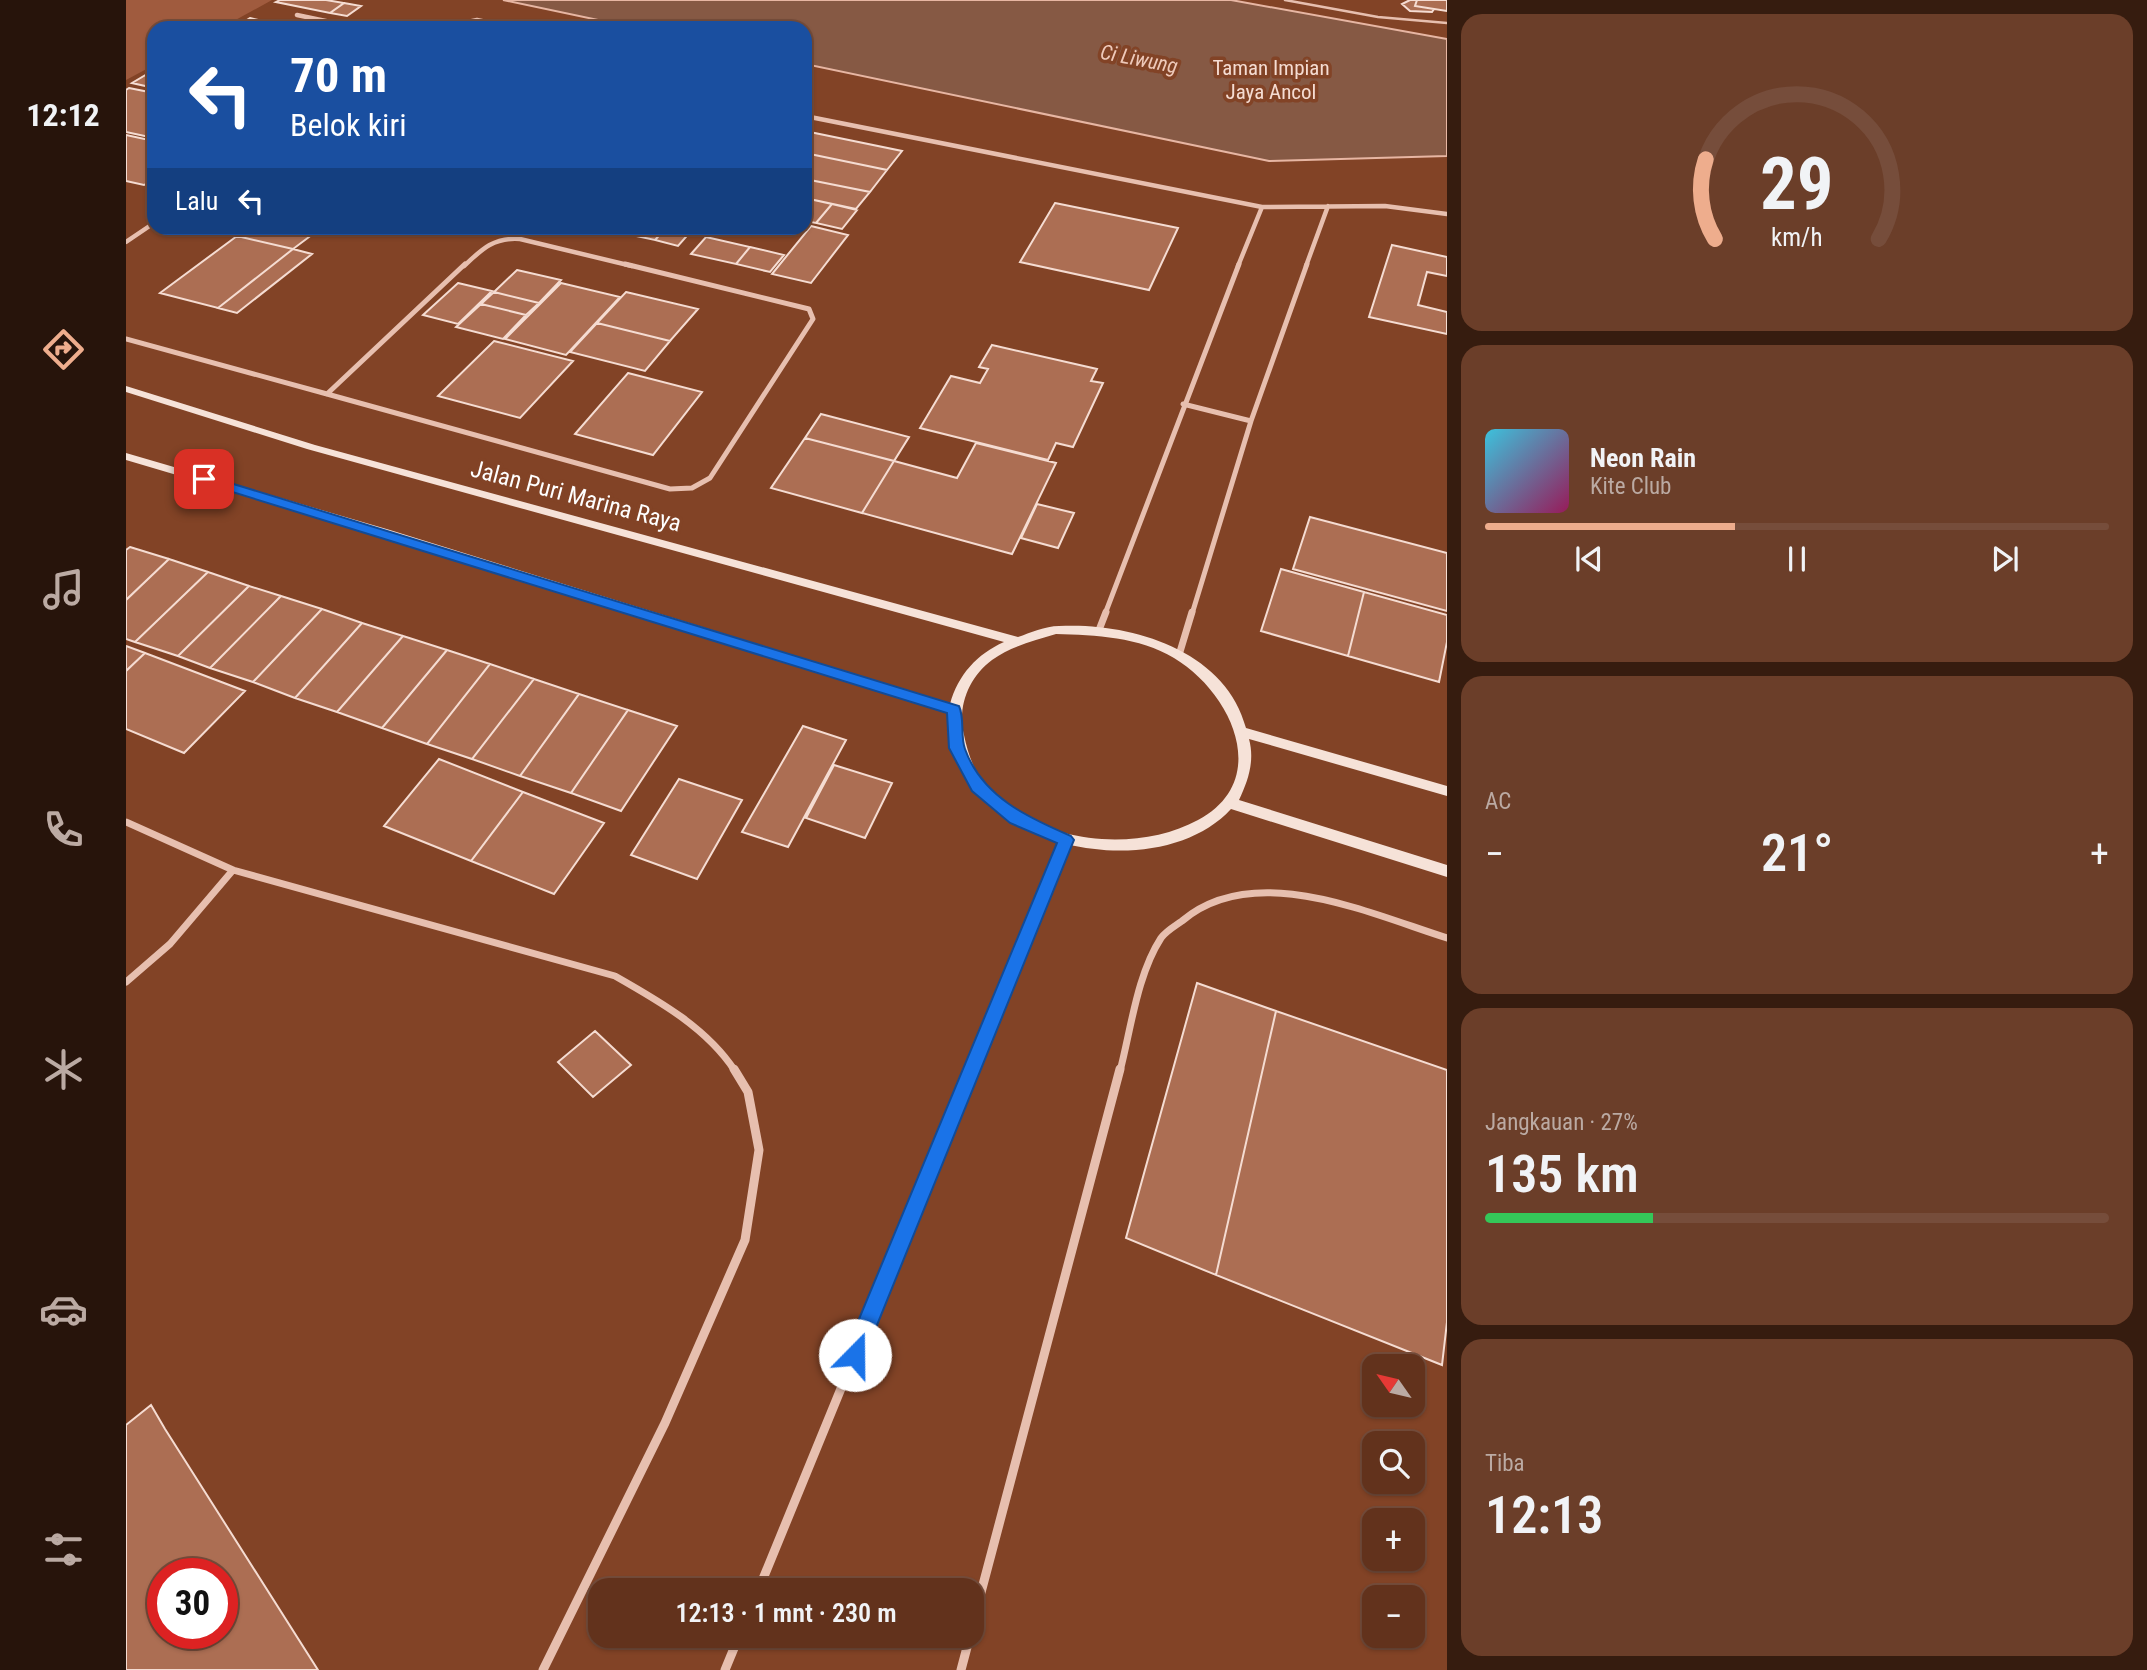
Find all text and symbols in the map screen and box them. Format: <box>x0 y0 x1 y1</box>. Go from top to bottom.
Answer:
water label: Ci Liwung <box>1098 40 1180 78</box>
text: 70 m <box>290 47 387 104</box>
icon: left <box>175 49 266 140</box>
park label: Taman Impian Jaya Ancol <box>1212 56 1330 104</box>
text: 12:12 <box>26 96 100 134</box>
text: Belok kiri <box>290 106 407 144</box>
text: 29 <box>1760 141 1834 227</box>
icon: left <box>232 182 270 220</box>
text: Lalu <box>175 186 218 216</box>
text: km/h <box>1771 222 1823 251</box>
icon: directions <box>39 325 88 374</box>
text: Neon Rain <box>1590 443 1696 473</box>
pin <box>174 449 234 509</box>
street label: Jalan Puri Marina Raya <box>468 454 684 538</box>
icon: arrive <box>185 460 223 498</box>
text: Kite Club <box>1590 473 1671 500</box>
icon: previous <box>1570 540 1608 578</box>
icon: pause <box>1778 540 1816 578</box>
icon: next <box>1986 540 2024 578</box>
icon: music <box>39 565 88 614</box>
text: AC <box>1485 788 1511 815</box>
icon: phone <box>39 805 88 854</box>
text: 21° <box>1761 823 1833 884</box>
text: − <box>1485 832 1504 876</box>
text: + <box>2090 832 2109 876</box>
icon: climate <box>39 1045 88 1094</box>
text: Jangkauan · 27% <box>1485 1109 1638 1136</box>
text: 135 km <box>1485 1144 1639 1205</box>
icon: car <box>39 1285 88 1334</box>
position arrow <box>818 1318 892 1392</box>
north arrow <box>1362 1354 1424 1418</box>
map controls <box>1362 1354 1425 1648</box>
button: search <box>1362 1431 1425 1494</box>
text: Tiba <box>1485 1450 1525 1477</box>
text: 12:13 <box>1485 1485 1603 1546</box>
button: + <box>1362 1508 1425 1571</box>
icon: filters <box>39 1525 88 1574</box>
speed limit sign: 30 <box>147 1558 238 1649</box>
button: − <box>1362 1585 1425 1648</box>
text: 12:13 · 1 mnt · 230 m <box>675 1598 897 1628</box>

